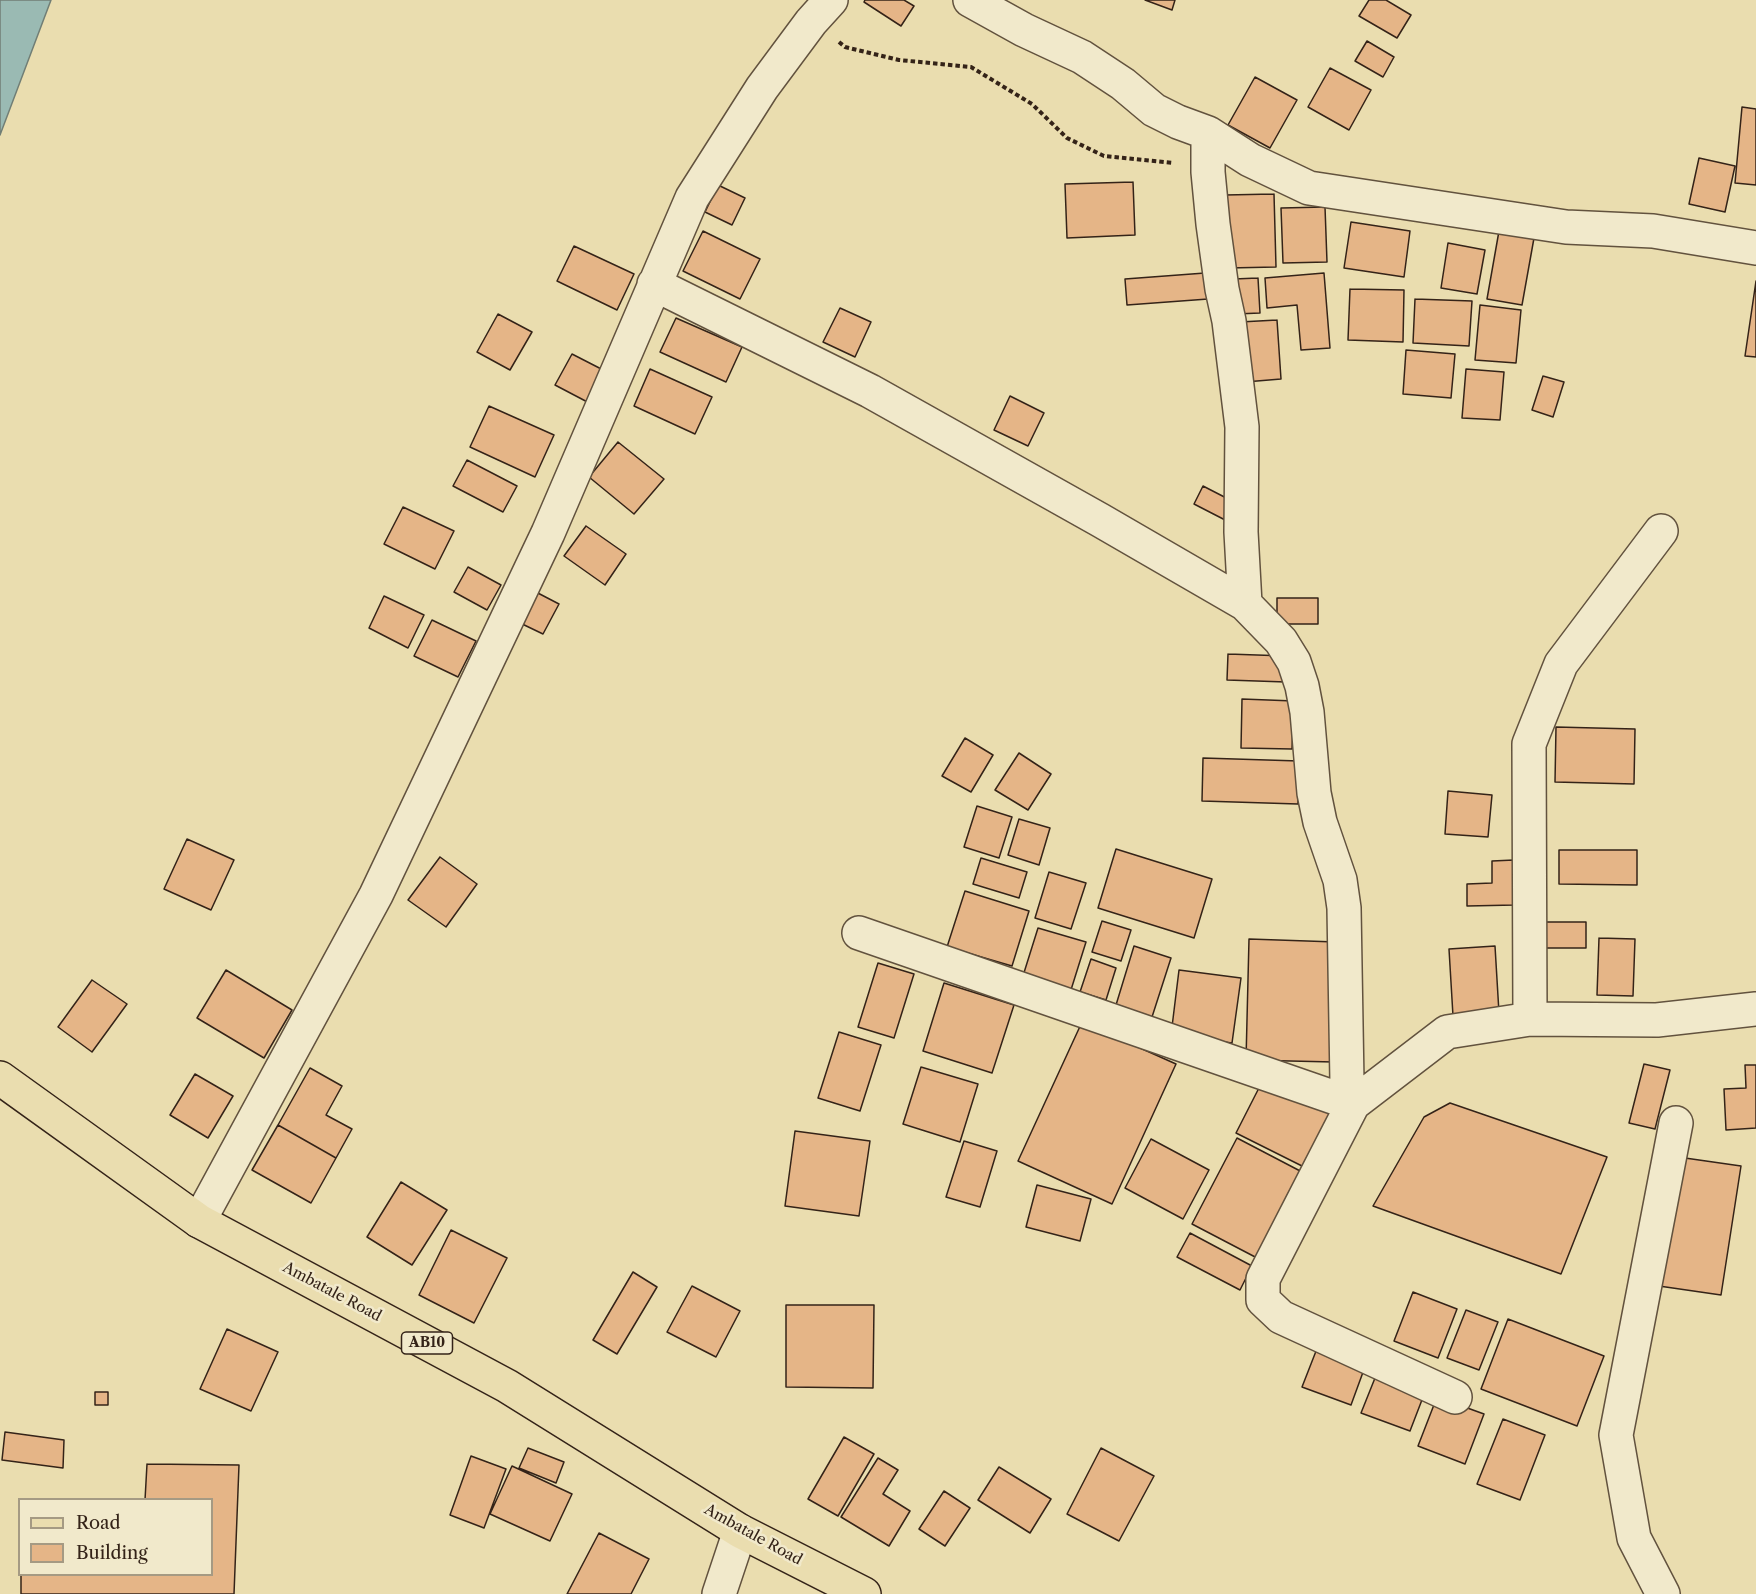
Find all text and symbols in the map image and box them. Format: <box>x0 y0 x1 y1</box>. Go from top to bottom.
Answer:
street label: Ambatale Road <box>280 1258 384 1326</box>
road number: AB10 <box>402 1332 452 1354</box>
legend <box>18 1498 213 1576</box>
street label: Ambatale Road <box>701 1501 805 1569</box>
text: Road <box>76 1512 121 1534</box>
text: Building <box>76 1542 148 1564</box>

